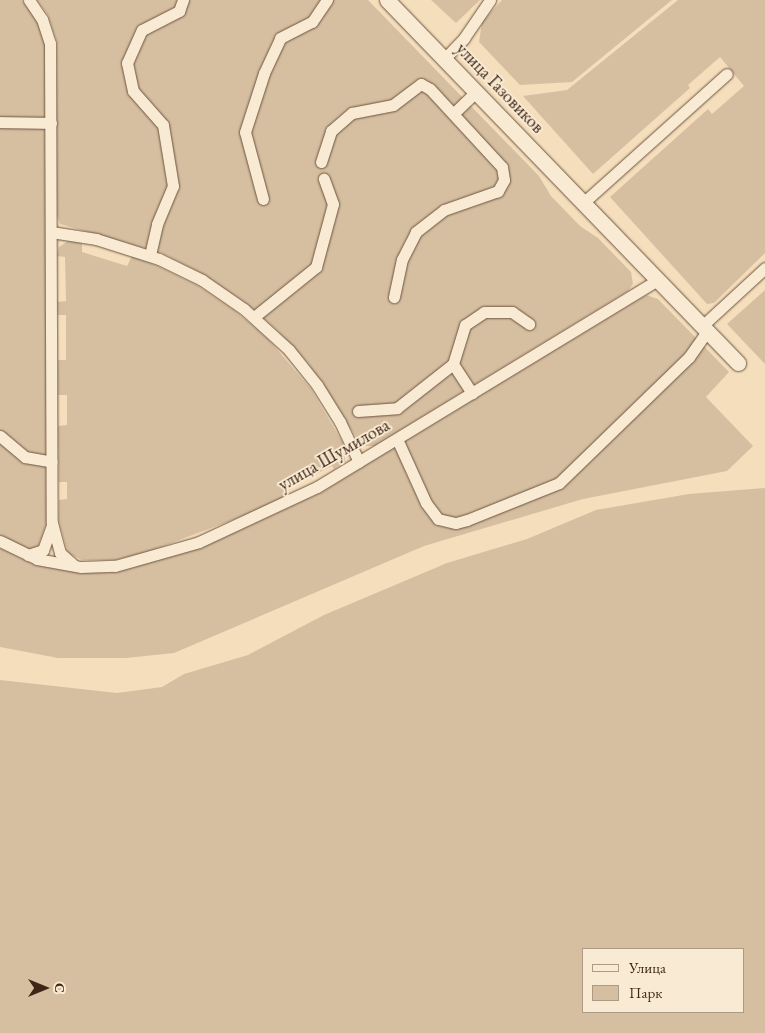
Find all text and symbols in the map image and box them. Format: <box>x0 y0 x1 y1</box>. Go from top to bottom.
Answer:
street label: улица Газовиков <box>451 38 549 138</box>
street label: улица Шумилова <box>274 414 394 496</box>
legend <box>582 948 745 1013</box>
text: Улица <box>629 958 666 977</box>
north arrow <box>20 963 70 1013</box>
text: С <box>51 983 69 993</box>
text: Парк <box>629 983 662 1002</box>

